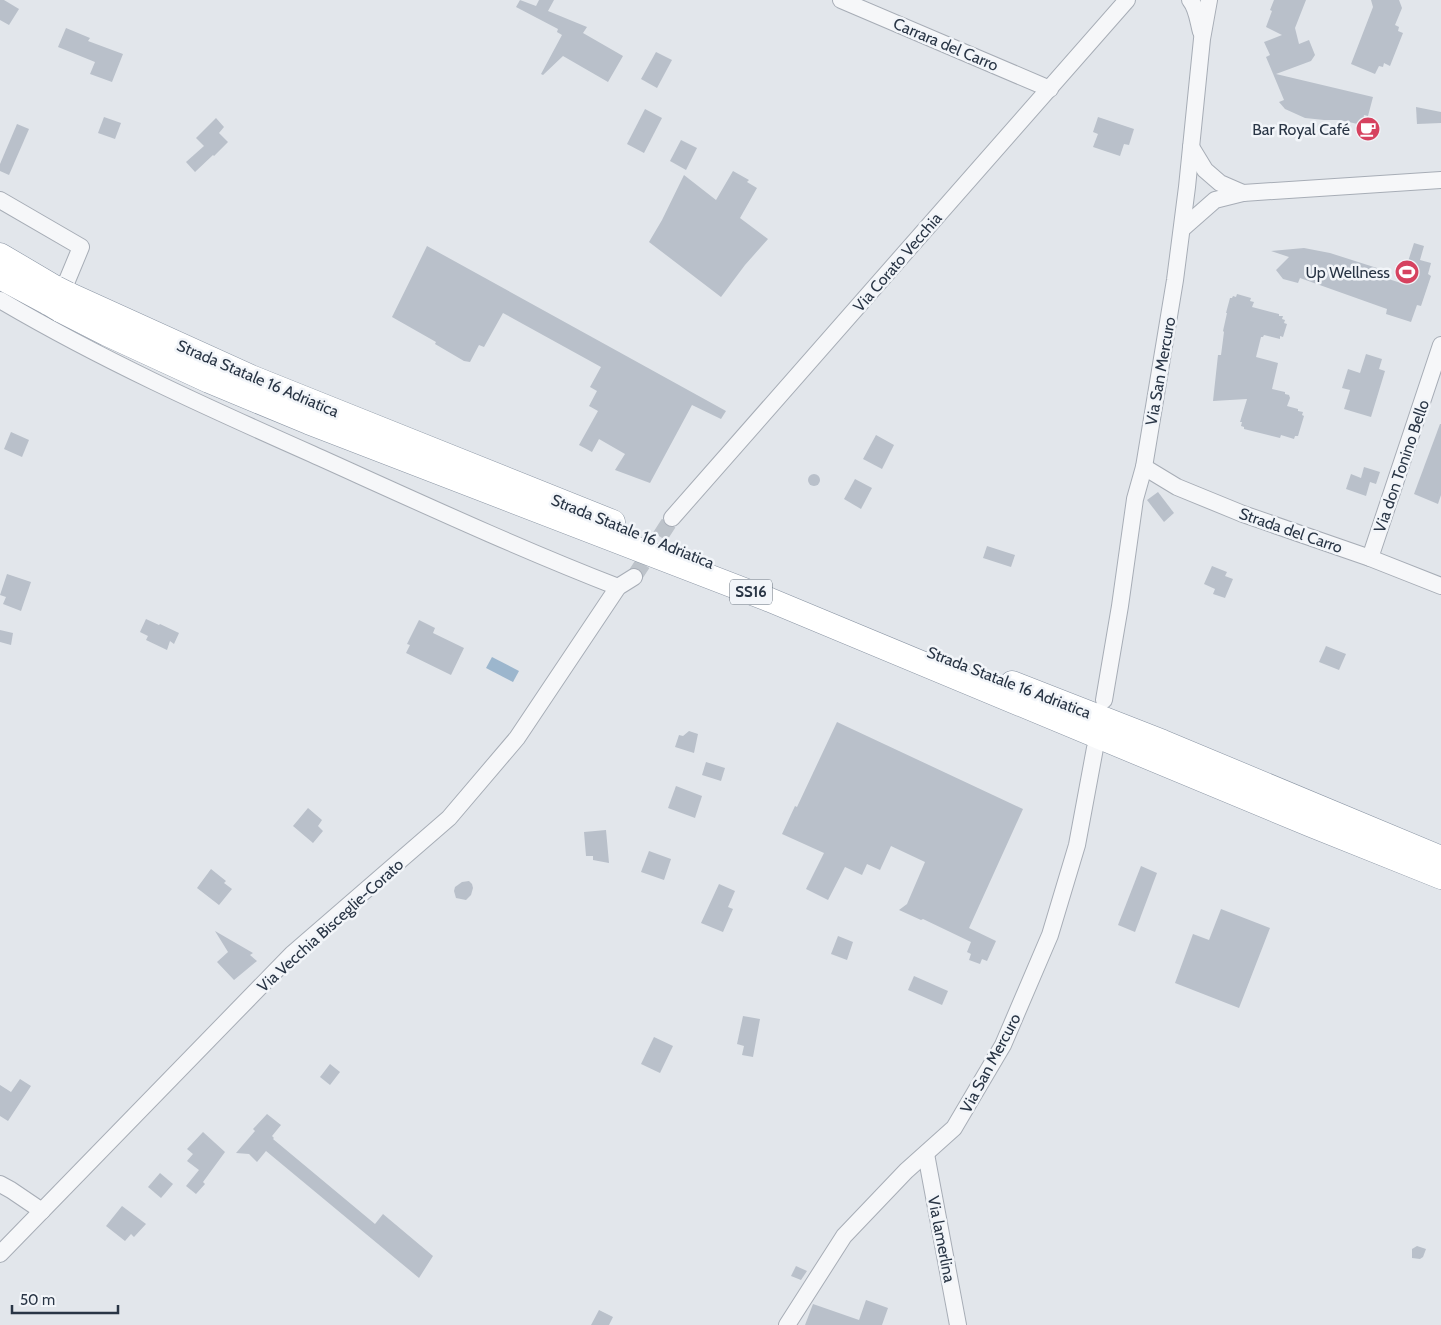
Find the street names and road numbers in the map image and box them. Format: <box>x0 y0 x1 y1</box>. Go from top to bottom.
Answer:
street label: Carrara del Carro <box>890 14 1001 75</box>
street label: Via Corato Vecchia <box>849 209 946 316</box>
street label: Via San Mercuro <box>1142 315 1179 427</box>
street label: Strada Statale 16 Adriatica <box>174 336 342 421</box>
street label: Via don Tonino Bello <box>1370 397 1433 535</box>
street label: Strada Statale 16 Adriatica <box>549 490 717 573</box>
street label: Strada del Carro <box>1237 504 1345 557</box>
road number: SS16 <box>730 580 772 604</box>
street label: Strada Statale 16 Adriatica <box>924 642 1094 723</box>
street label: Via Vecchia Bisceglie-Corato <box>253 855 407 996</box>
street label: Via San Mercuro <box>956 1010 1025 1116</box>
street label: Via lamerlina <box>924 1194 959 1284</box>

